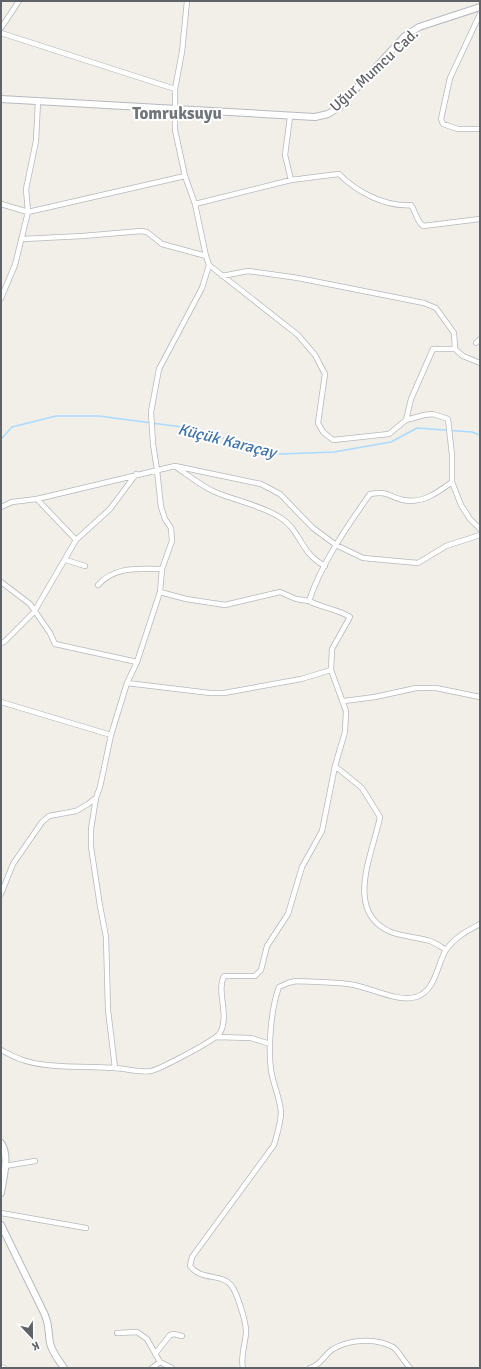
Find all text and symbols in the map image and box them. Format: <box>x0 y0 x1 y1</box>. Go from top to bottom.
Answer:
street label: Uğur Mumcu Cad. <box>326 24 422 116</box>
district label: Tomruksuyu <box>132 103 222 124</box>
water label: Küçük Karaçay <box>176 419 280 463</box>
north arrow <box>12 1317 52 1357</box>
text: K <box>30 1339 41 1353</box>

